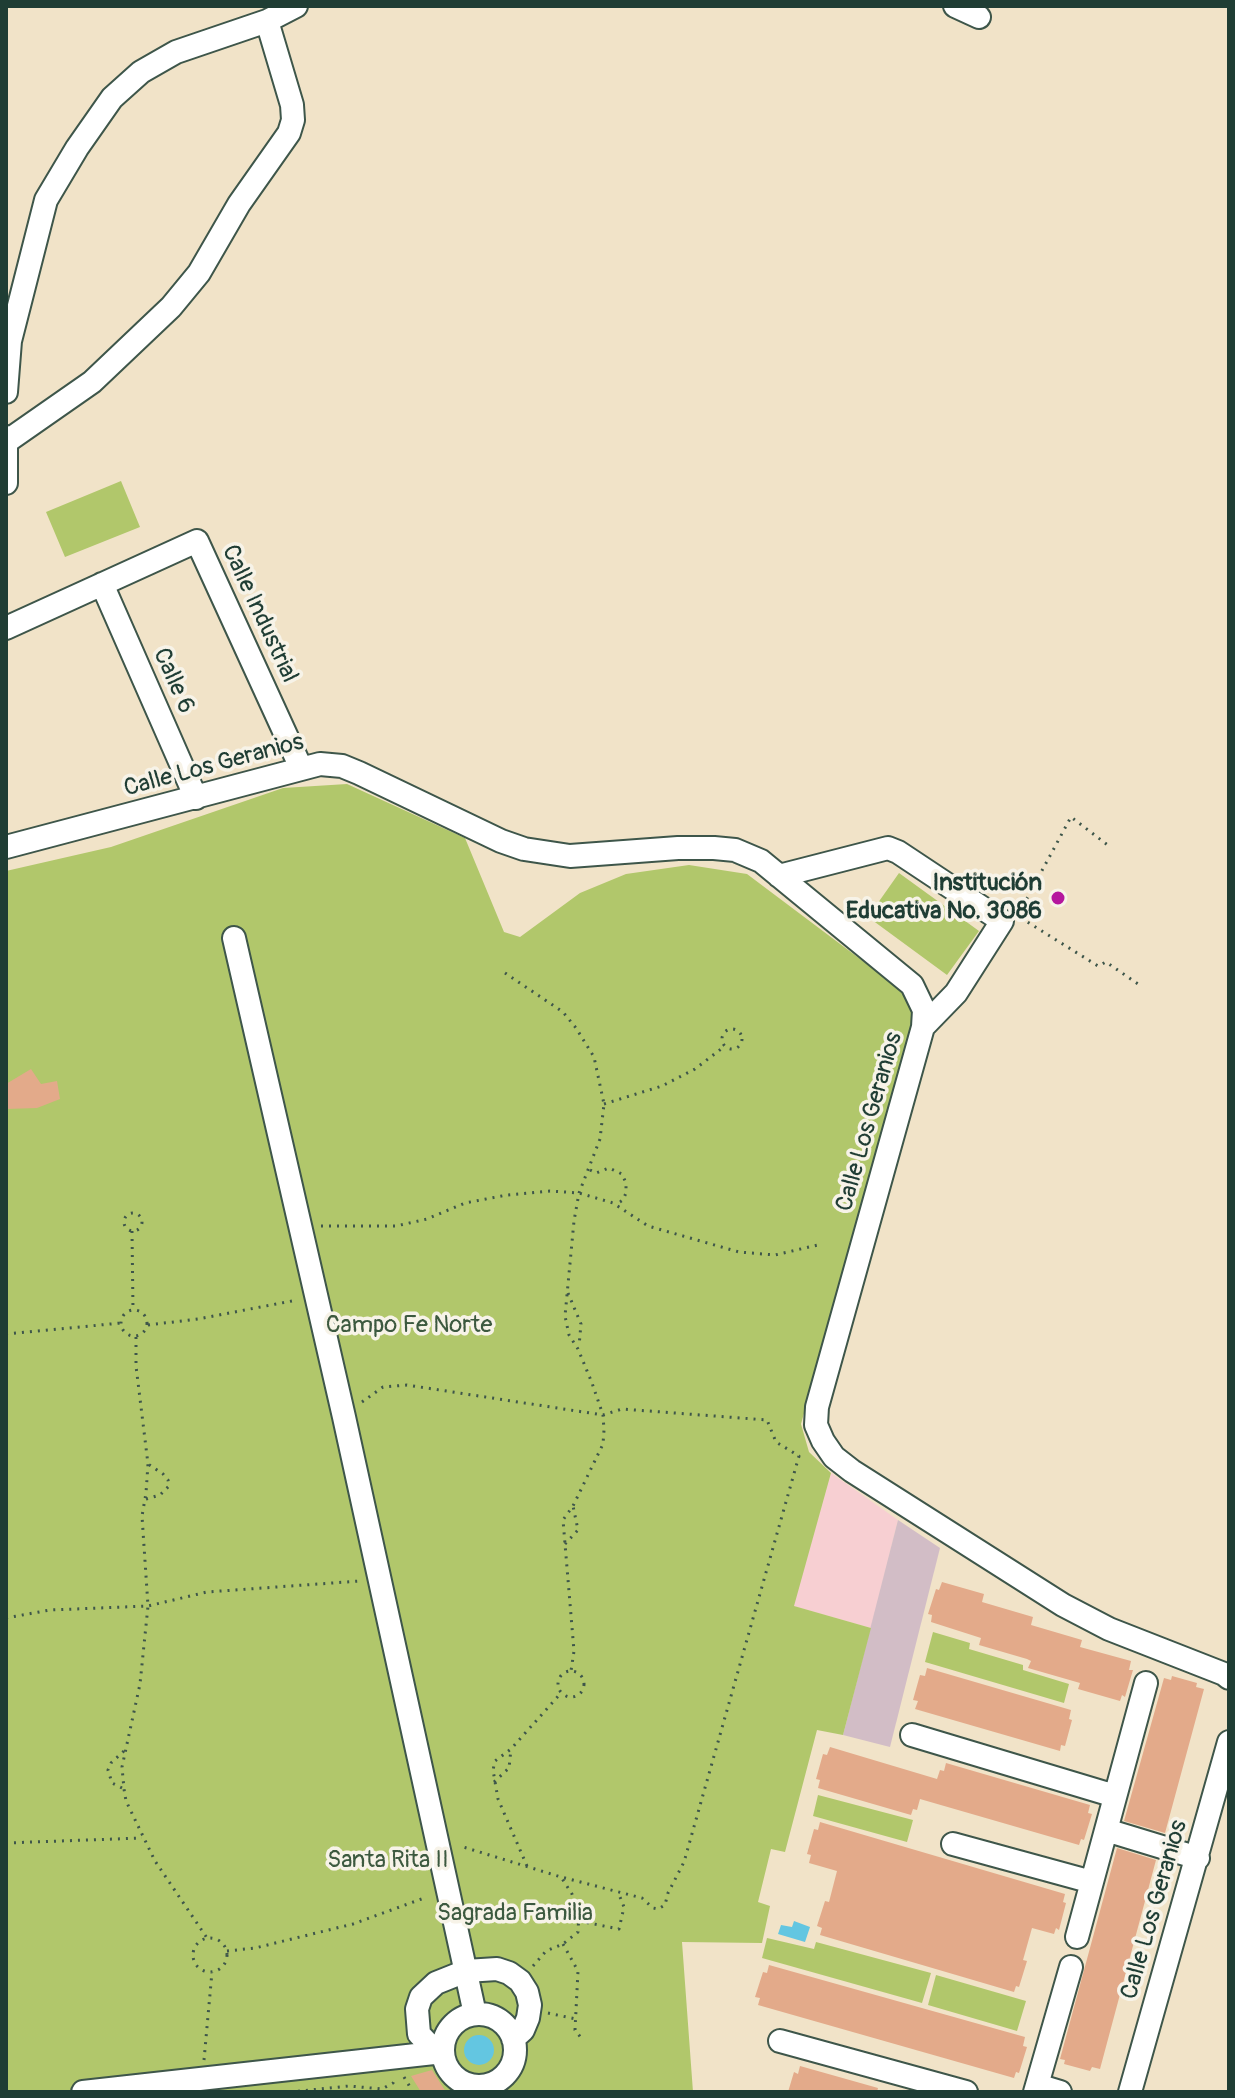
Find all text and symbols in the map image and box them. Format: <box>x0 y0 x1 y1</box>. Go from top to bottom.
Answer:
street label: Calle Industrial <box>215 541 303 687</box>
street label: Calle 6 <box>146 644 200 718</box>
street label: Calle Los Geranios <box>121 728 307 804</box>
place label: Institución Educativa No. 3086 <box>846 870 1042 926</box>
marker: Institución Educativa No. 3086 <box>1049 889 1067 907</box>
street label: Calle Los Geranios <box>831 1029 909 1215</box>
park label: Campo Fe Norte <box>326 1312 492 1340</box>
street label: Calle Los Geranios <box>1116 1817 1194 2003</box>
park label: Santa Rita II <box>327 1847 449 1875</box>
park label: Sagrada Familia <box>437 1900 593 1928</box>

